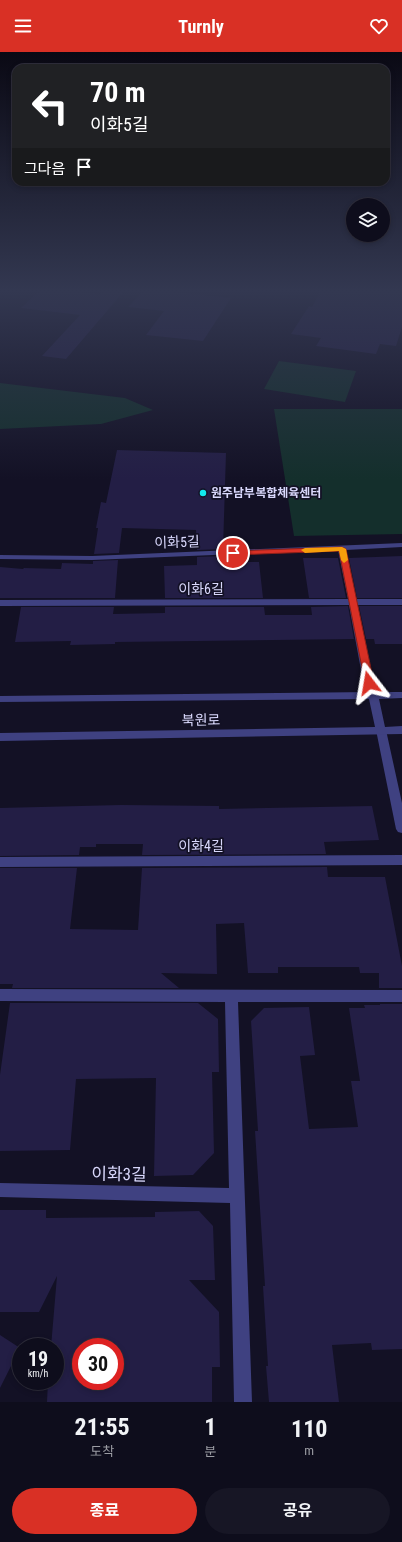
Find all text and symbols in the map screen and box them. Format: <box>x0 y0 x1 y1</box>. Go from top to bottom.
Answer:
icon: menu <box>12 15 34 37</box>
icon: heart <box>368 15 390 37</box>
text: Turnly <box>178 16 224 37</box>
text: 70 m <box>90 76 146 109</box>
icon: left <box>24 80 76 132</box>
text: 이화5길 <box>90 114 149 135</box>
icon: arrive <box>73 156 95 178</box>
text: 그다음 <box>24 160 65 178</box>
map controls <box>346 198 390 242</box>
button: layers <box>346 198 390 242</box>
place label: 원주남부복합체육센터 <box>211 486 321 500</box>
marker: 원주남부복합체육센터 <box>198 488 208 498</box>
street label: 이화5길 <box>154 533 200 551</box>
pin <box>216 536 250 570</box>
icon: arrive <box>222 542 244 564</box>
street label: 이화6길 <box>178 581 224 597</box>
position arrow <box>348 662 390 704</box>
street label: 북원로 <box>182 712 221 728</box>
street label: 이화4길 <box>178 838 224 854</box>
street label: 이화3길 <box>91 1164 147 1184</box>
speed limit sign: 30 <box>72 1338 124 1390</box>
text: 19 <box>28 1347 48 1371</box>
text: km/h <box>28 1368 48 1379</box>
text: 21:55 <box>75 1413 130 1441</box>
text: 1 <box>204 1413 216 1441</box>
text: 110 <box>291 1415 327 1443</box>
text: m <box>304 1443 314 1458</box>
text: 도착 <box>90 1444 114 1459</box>
text: 분 <box>204 1444 216 1459</box>
button: 종료 <box>12 1488 197 1534</box>
button: 공유 <box>205 1488 390 1534</box>

